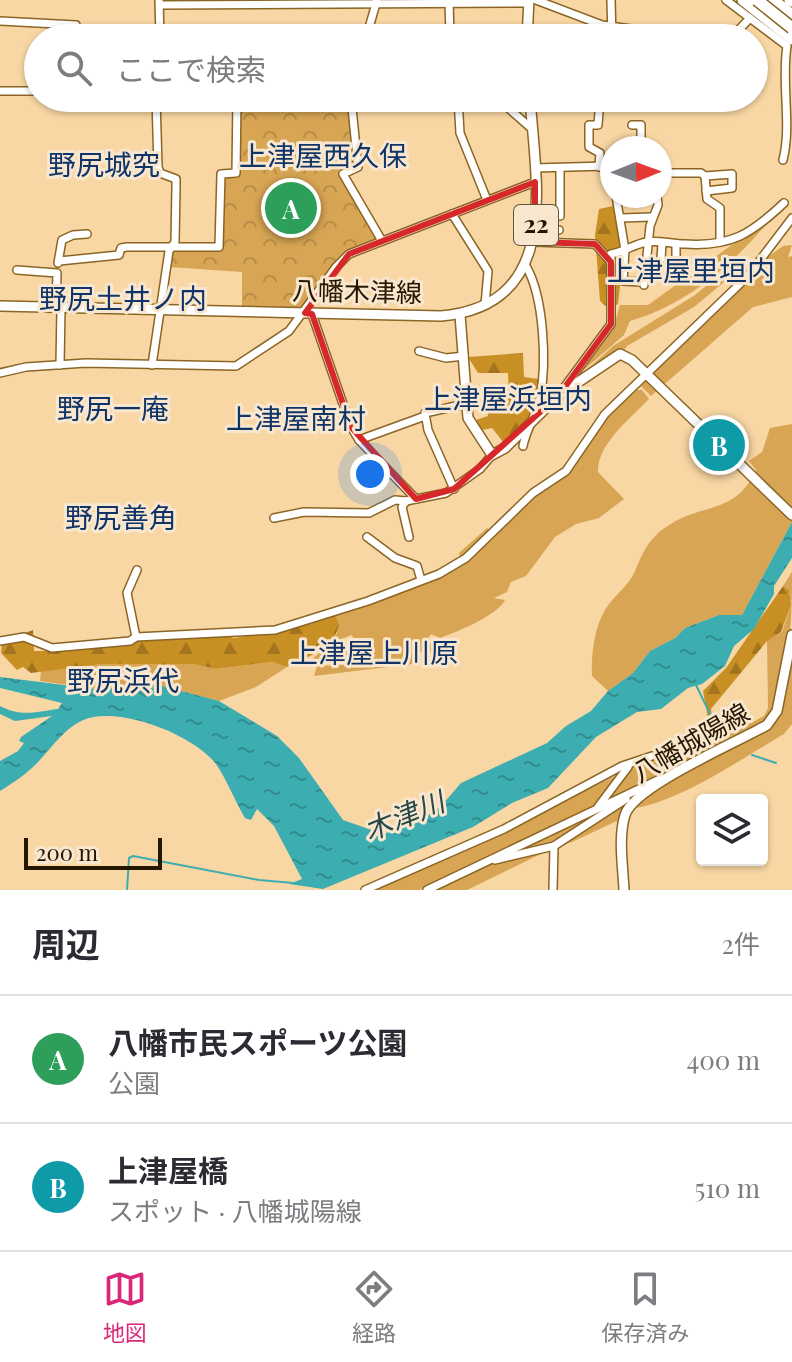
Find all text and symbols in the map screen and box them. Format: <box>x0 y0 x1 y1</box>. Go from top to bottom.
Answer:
search box <box>24 24 768 112</box>
icon: search <box>52 46 96 90</box>
text: ここで検索 <box>116 49 266 89</box>
district label: 上津屋西久保 <box>239 136 407 173</box>
north arrow <box>600 136 672 208</box>
district label: 野尻城究 <box>48 145 160 182</box>
pin: A <box>265 178 317 238</box>
road number: 22 <box>514 205 558 245</box>
district label: 上津屋里垣内 <box>607 251 775 288</box>
street label: 八幡木津線 <box>292 272 422 309</box>
district label: 野尻土井ノ内 <box>39 279 207 316</box>
district label: 上津屋浜垣内 <box>424 379 592 416</box>
district label: 野尻一庵 <box>57 389 169 426</box>
district label: 上津屋南村 <box>226 399 366 436</box>
pin: B <box>693 415 745 475</box>
your location <box>350 454 390 494</box>
district label: 野尻善角 <box>65 498 177 535</box>
district label: 上津屋上川原 <box>290 633 458 670</box>
district label: 野尻浜代 <box>67 661 179 698</box>
street label: 八幡城陽線 <box>625 694 755 789</box>
water label: 木津川 <box>358 781 452 847</box>
map controls <box>696 794 768 866</box>
button: layers <box>696 794 768 866</box>
scale bar <box>24 834 162 870</box>
text: 200 m <box>36 837 98 867</box>
text: 周辺 <box>32 920 100 966</box>
text: 2件 <box>722 926 760 961</box>
text: 八幡市民スポーツ公園 <box>108 1022 407 1062</box>
text: A <box>49 1042 67 1077</box>
text: 400 m <box>686 1042 760 1077</box>
text: 公園 <box>108 1065 160 1100</box>
text: 上津屋橋 <box>108 1150 228 1190</box>
text: B <box>49 1170 67 1205</box>
text: 510 m <box>694 1170 760 1205</box>
text: スポット · 八幡城陽線 <box>108 1193 362 1228</box>
tab: 地図 <box>103 1267 147 1347</box>
tab: 経路 <box>352 1267 396 1347</box>
tab: 保存済み <box>601 1267 689 1347</box>

